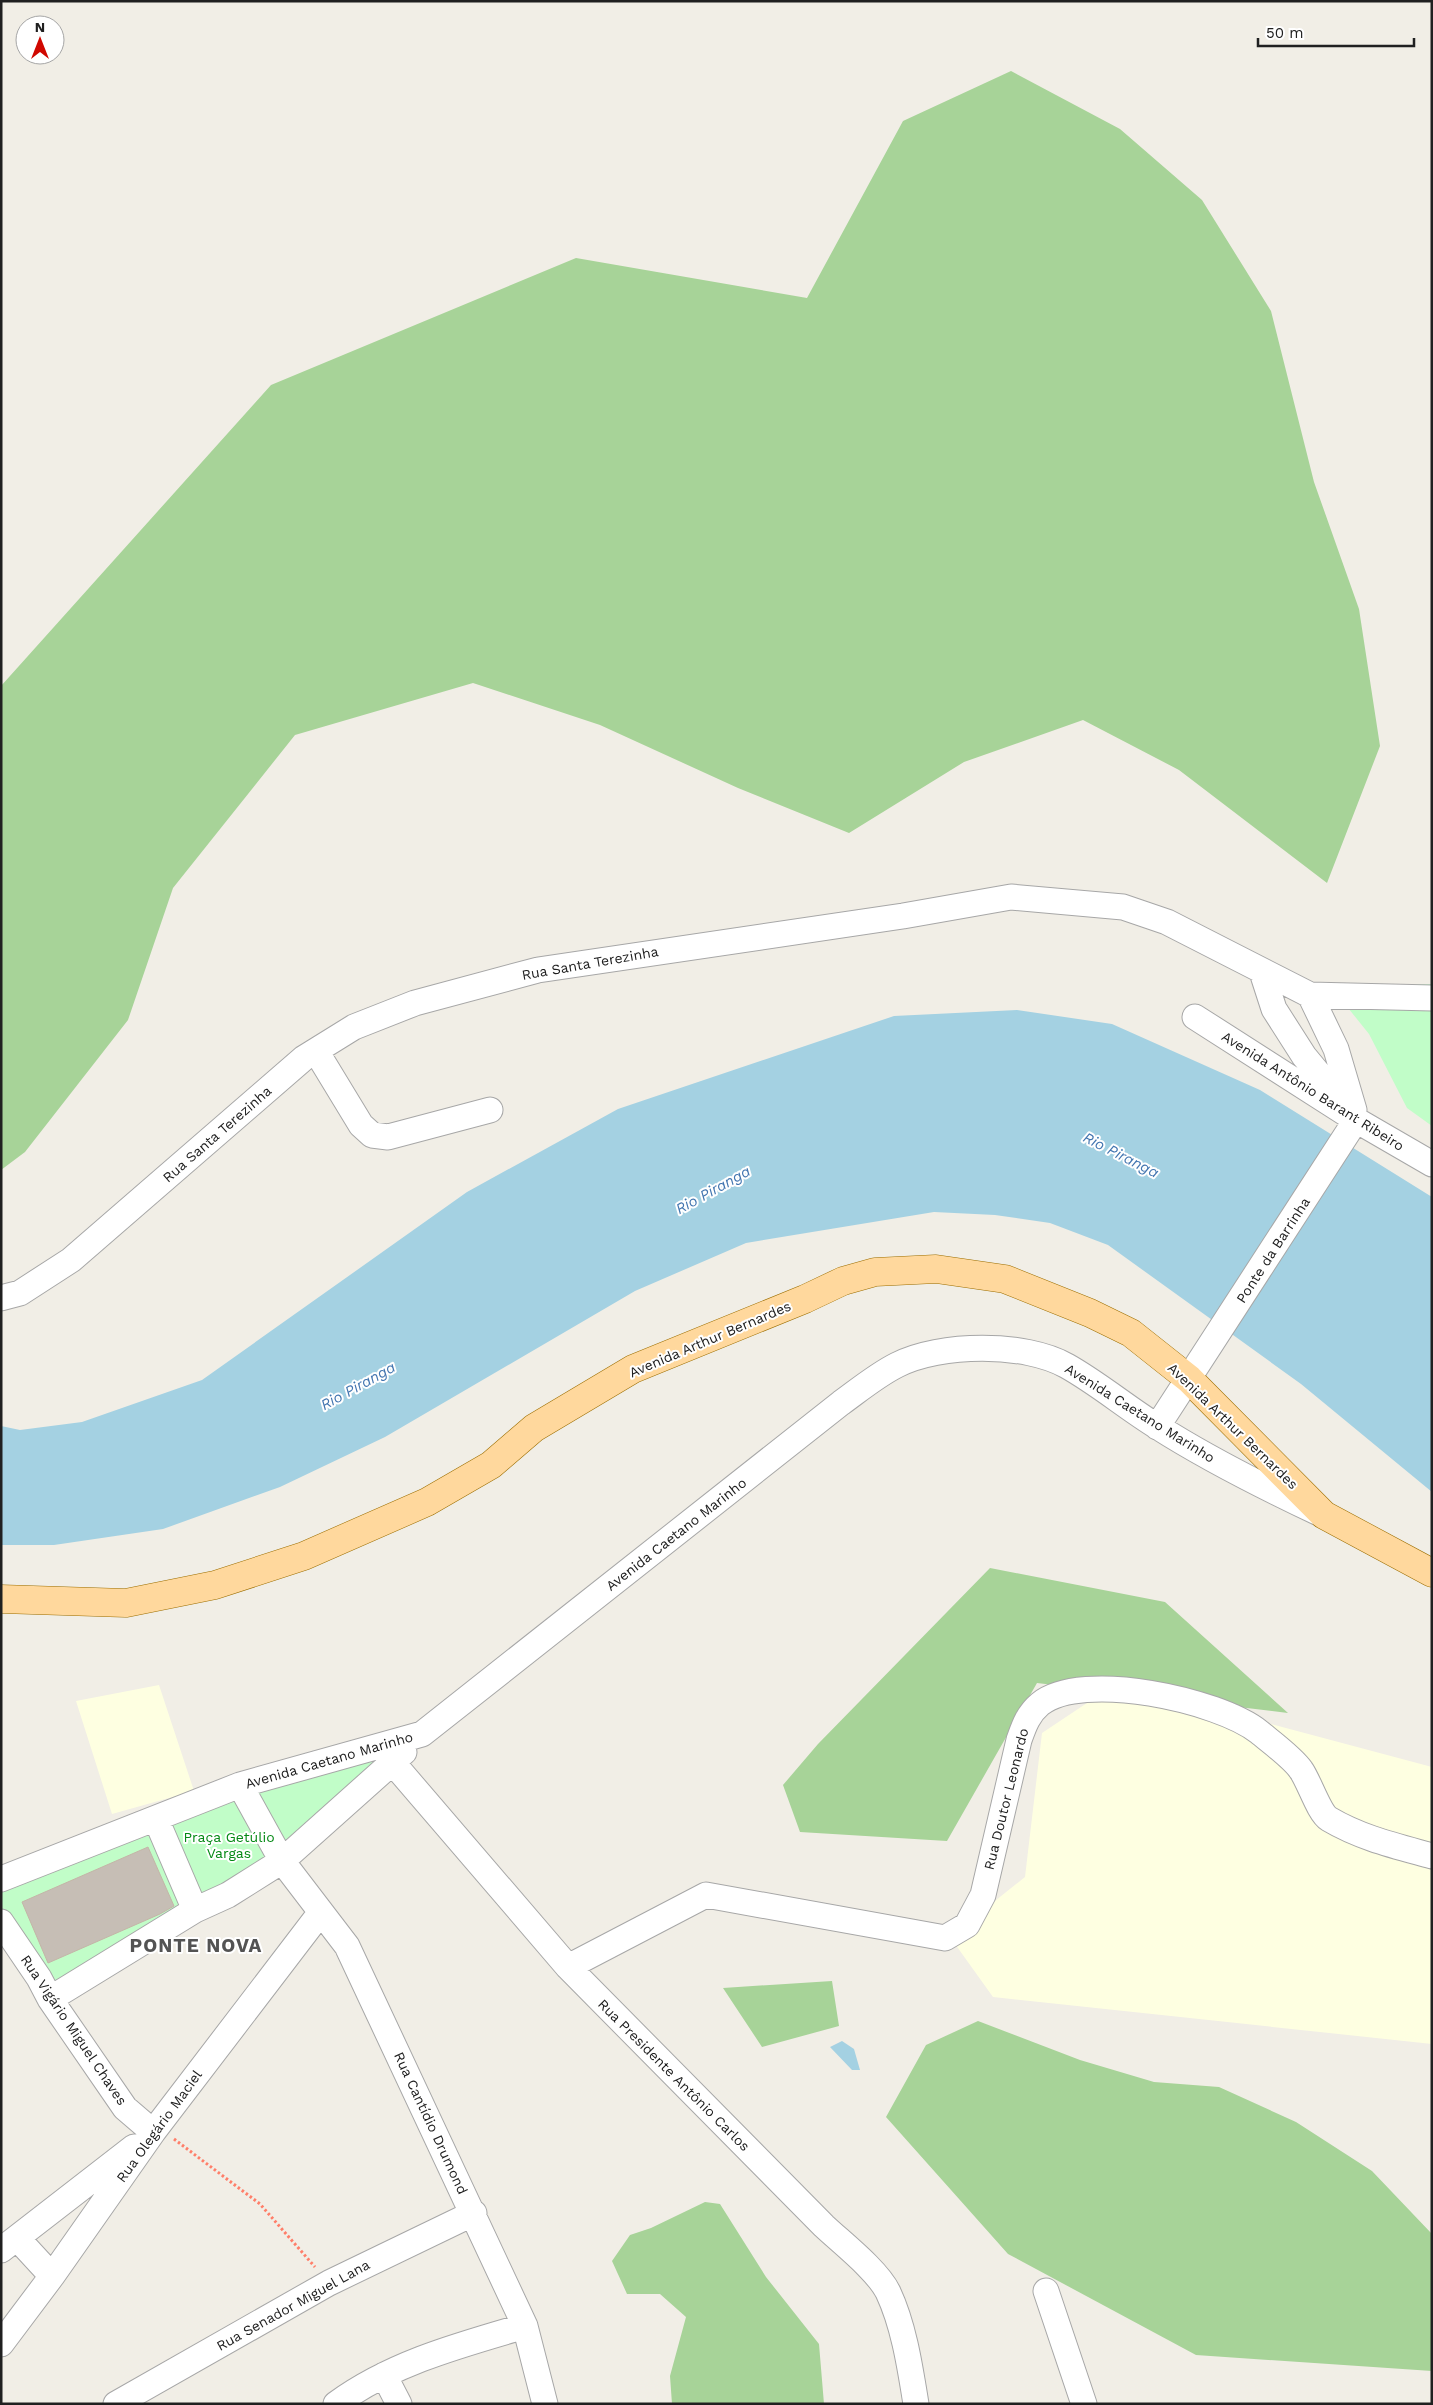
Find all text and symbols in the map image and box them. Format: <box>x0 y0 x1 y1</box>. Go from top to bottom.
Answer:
north arrow <box>15 15 65 65</box>
scale bar <box>1258 15 1414 47</box>
text: N <box>35 19 45 35</box>
text: 50 m <box>1266 24 1303 42</box>
street label: Rua Santa Terezinha <box>520 943 660 983</box>
street label: Avenida Antônio Barant Ribeiro <box>1219 1028 1407 1154</box>
street label: Rua Santa Terezinha <box>160 1083 275 1185</box>
water label: Rio Piranga <box>1080 1128 1162 1182</box>
water label: Rio Piranga <box>673 1162 753 1218</box>
street label: Ponte da Barrinha <box>1233 1194 1313 1306</box>
street label: Avenida Arthur Bernardes <box>627 1298 793 1380</box>
water label: Rio Piranga <box>318 1358 398 1414</box>
street label: Avenida Caetano Marinho <box>1062 1360 1218 1466</box>
street label: Avenida Arthur Bernardes <box>1165 1360 1301 1492</box>
street label: Avenida Caetano Marinho <box>603 1474 749 1594</box>
street label: Rua Doutor Leonardo <box>981 1726 1031 1872</box>
street label: Avenida Caetano Marinho <box>243 1728 415 1792</box>
park label: Praça Getúlio Vargas <box>183 1829 275 1861</box>
district label: PONTE NOVA <box>130 1934 262 1957</box>
street label: Rua Vigário Miguel Chaves <box>18 1952 130 2108</box>
street label: Rua Presidente Antônio Carlos <box>595 1996 753 2154</box>
street label: Rua Cantídio Drumond <box>391 2049 471 2197</box>
street label: Rua Olegário Maciel <box>113 2066 205 2185</box>
street label: Rua Senador Miguel Lana <box>214 2256 372 2354</box>

